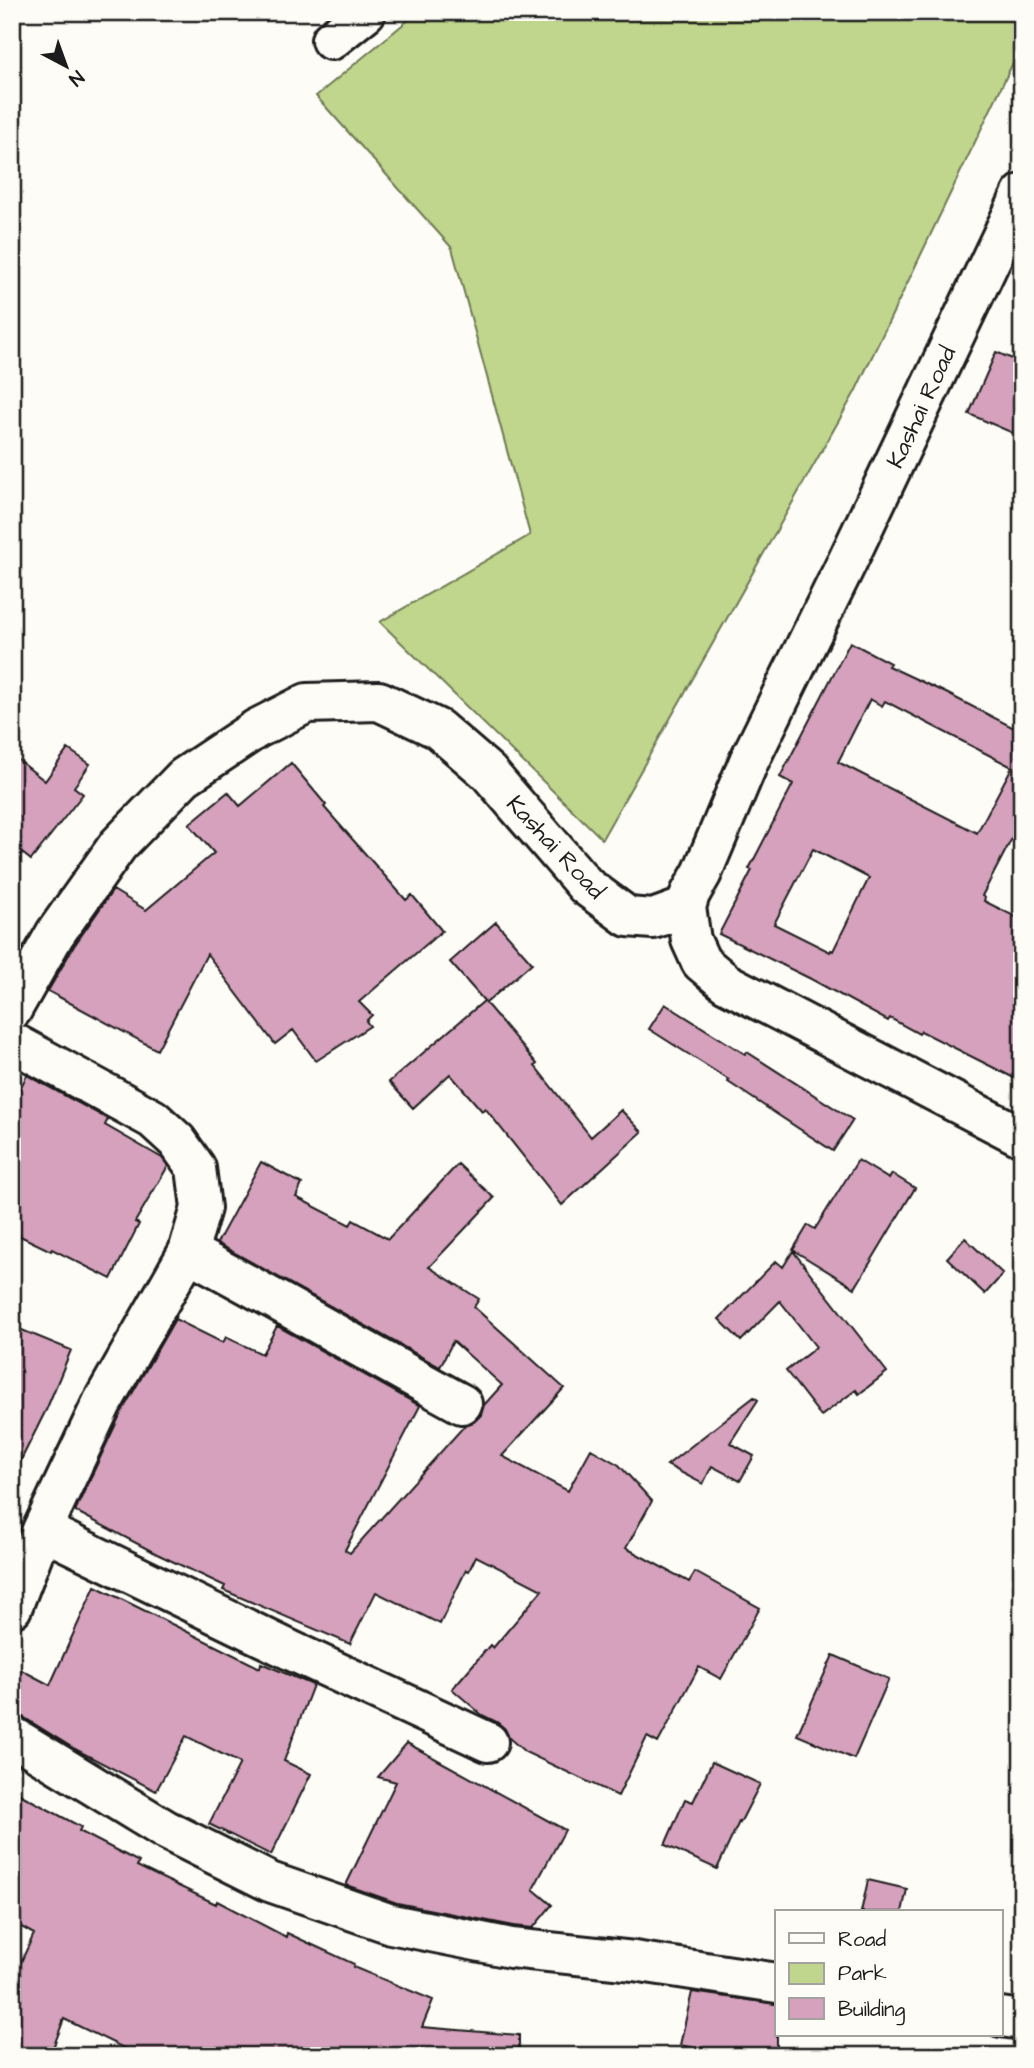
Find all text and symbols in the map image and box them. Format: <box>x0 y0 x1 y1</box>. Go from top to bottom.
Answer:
north arrow <box>32 32 102 102</box>
text: N <box>63 64 90 92</box>
street label: Kashai Road <box>879 341 965 474</box>
street label: Kashai Road <box>498 788 612 907</box>
legend <box>775 1910 1002 2036</box>
text: Road <box>838 1925 886 1954</box>
text: Park <box>838 1959 887 1988</box>
text: Building <box>838 1995 906 2026</box>

